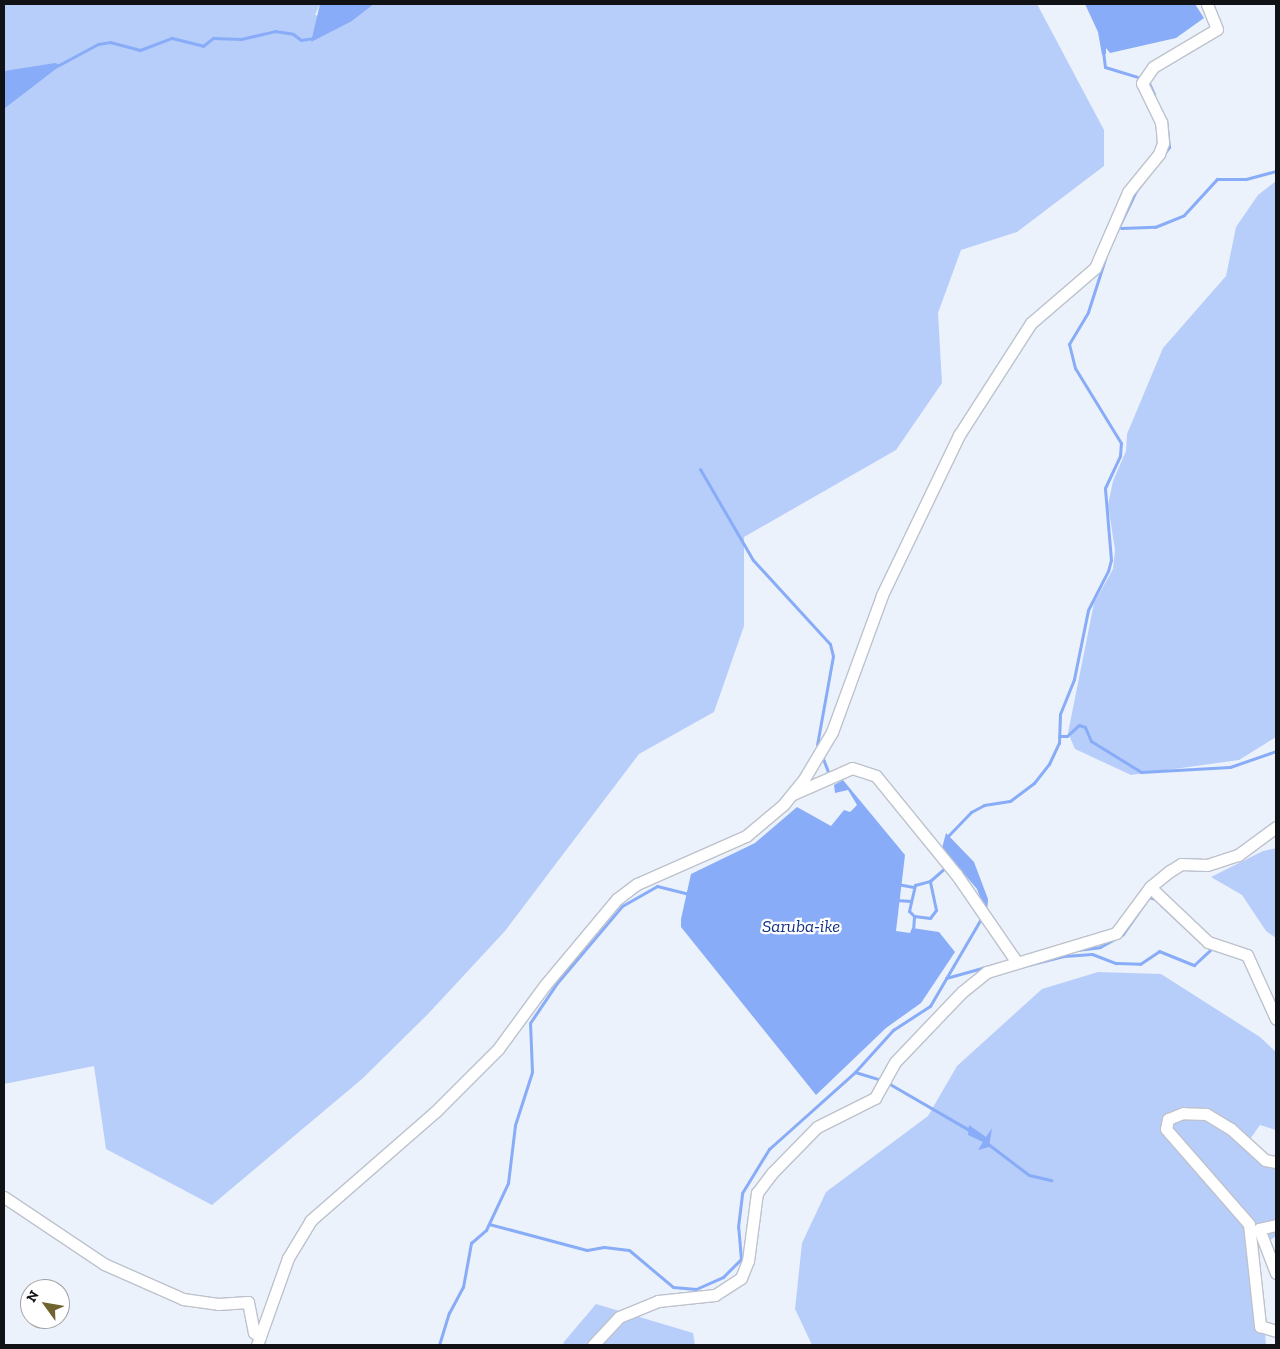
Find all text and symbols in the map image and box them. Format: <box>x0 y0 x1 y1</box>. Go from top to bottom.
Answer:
water label: Saruba-ike <box>762 915 840 937</box>
north arrow <box>20 1279 70 1329</box>
text: N <box>23 1287 43 1305</box>

